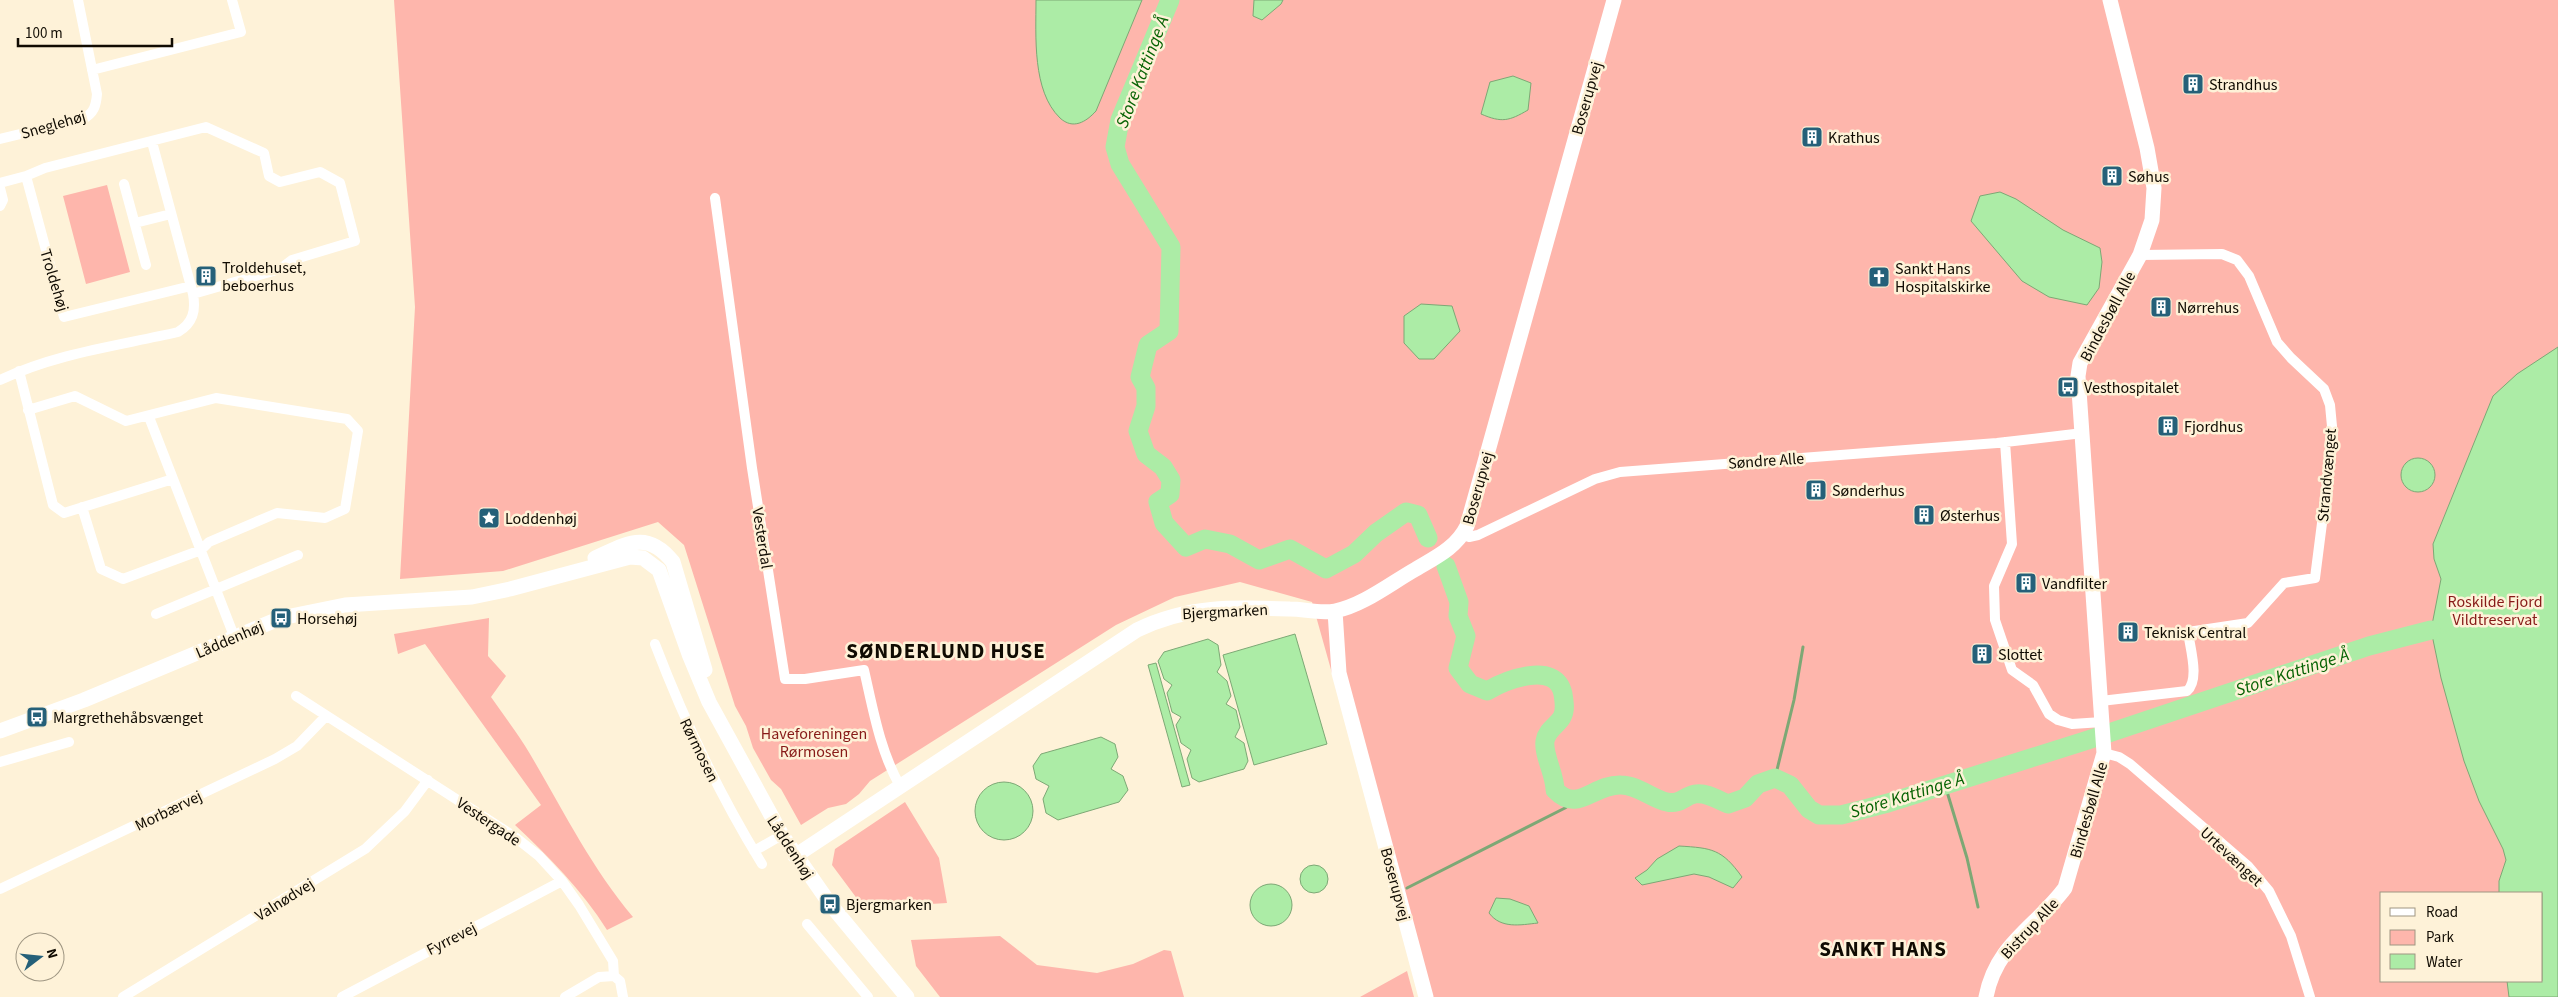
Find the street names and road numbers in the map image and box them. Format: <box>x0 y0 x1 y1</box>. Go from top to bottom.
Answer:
street label: Boserupvej <box>1566 59 1608 137</box>
street label: Sneglehøj <box>18 105 88 145</box>
street label: Troldehøj <box>34 246 74 314</box>
street label: Bindesbøll Alle <box>2075 267 2141 365</box>
street label: Strandvænget <box>2312 427 2342 523</box>
street label: Søndre Alle <box>1727 447 1805 475</box>
street label: Boserupvej <box>1457 449 1499 527</box>
street label: Vesterdal <box>746 506 778 570</box>
street label: Bjergmarken <box>1182 599 1269 625</box>
street label: Låddenhøj <box>192 616 267 664</box>
street label: Rørmosen <box>674 715 724 786</box>
street label: Bindesbøll Alle <box>2065 759 2113 861</box>
street label: Morbærvej <box>131 785 206 837</box>
street label: Vestergade <box>452 792 525 852</box>
street label: Låddenhøj <box>761 812 819 884</box>
street label: Urtevænget <box>2195 822 2268 892</box>
street label: Boserupvej <box>1375 845 1415 923</box>
street label: Valnødvej <box>251 873 318 927</box>
street label: Bistrup Alle <box>1996 893 2064 964</box>
street label: Fyrrevej <box>423 917 480 961</box>

